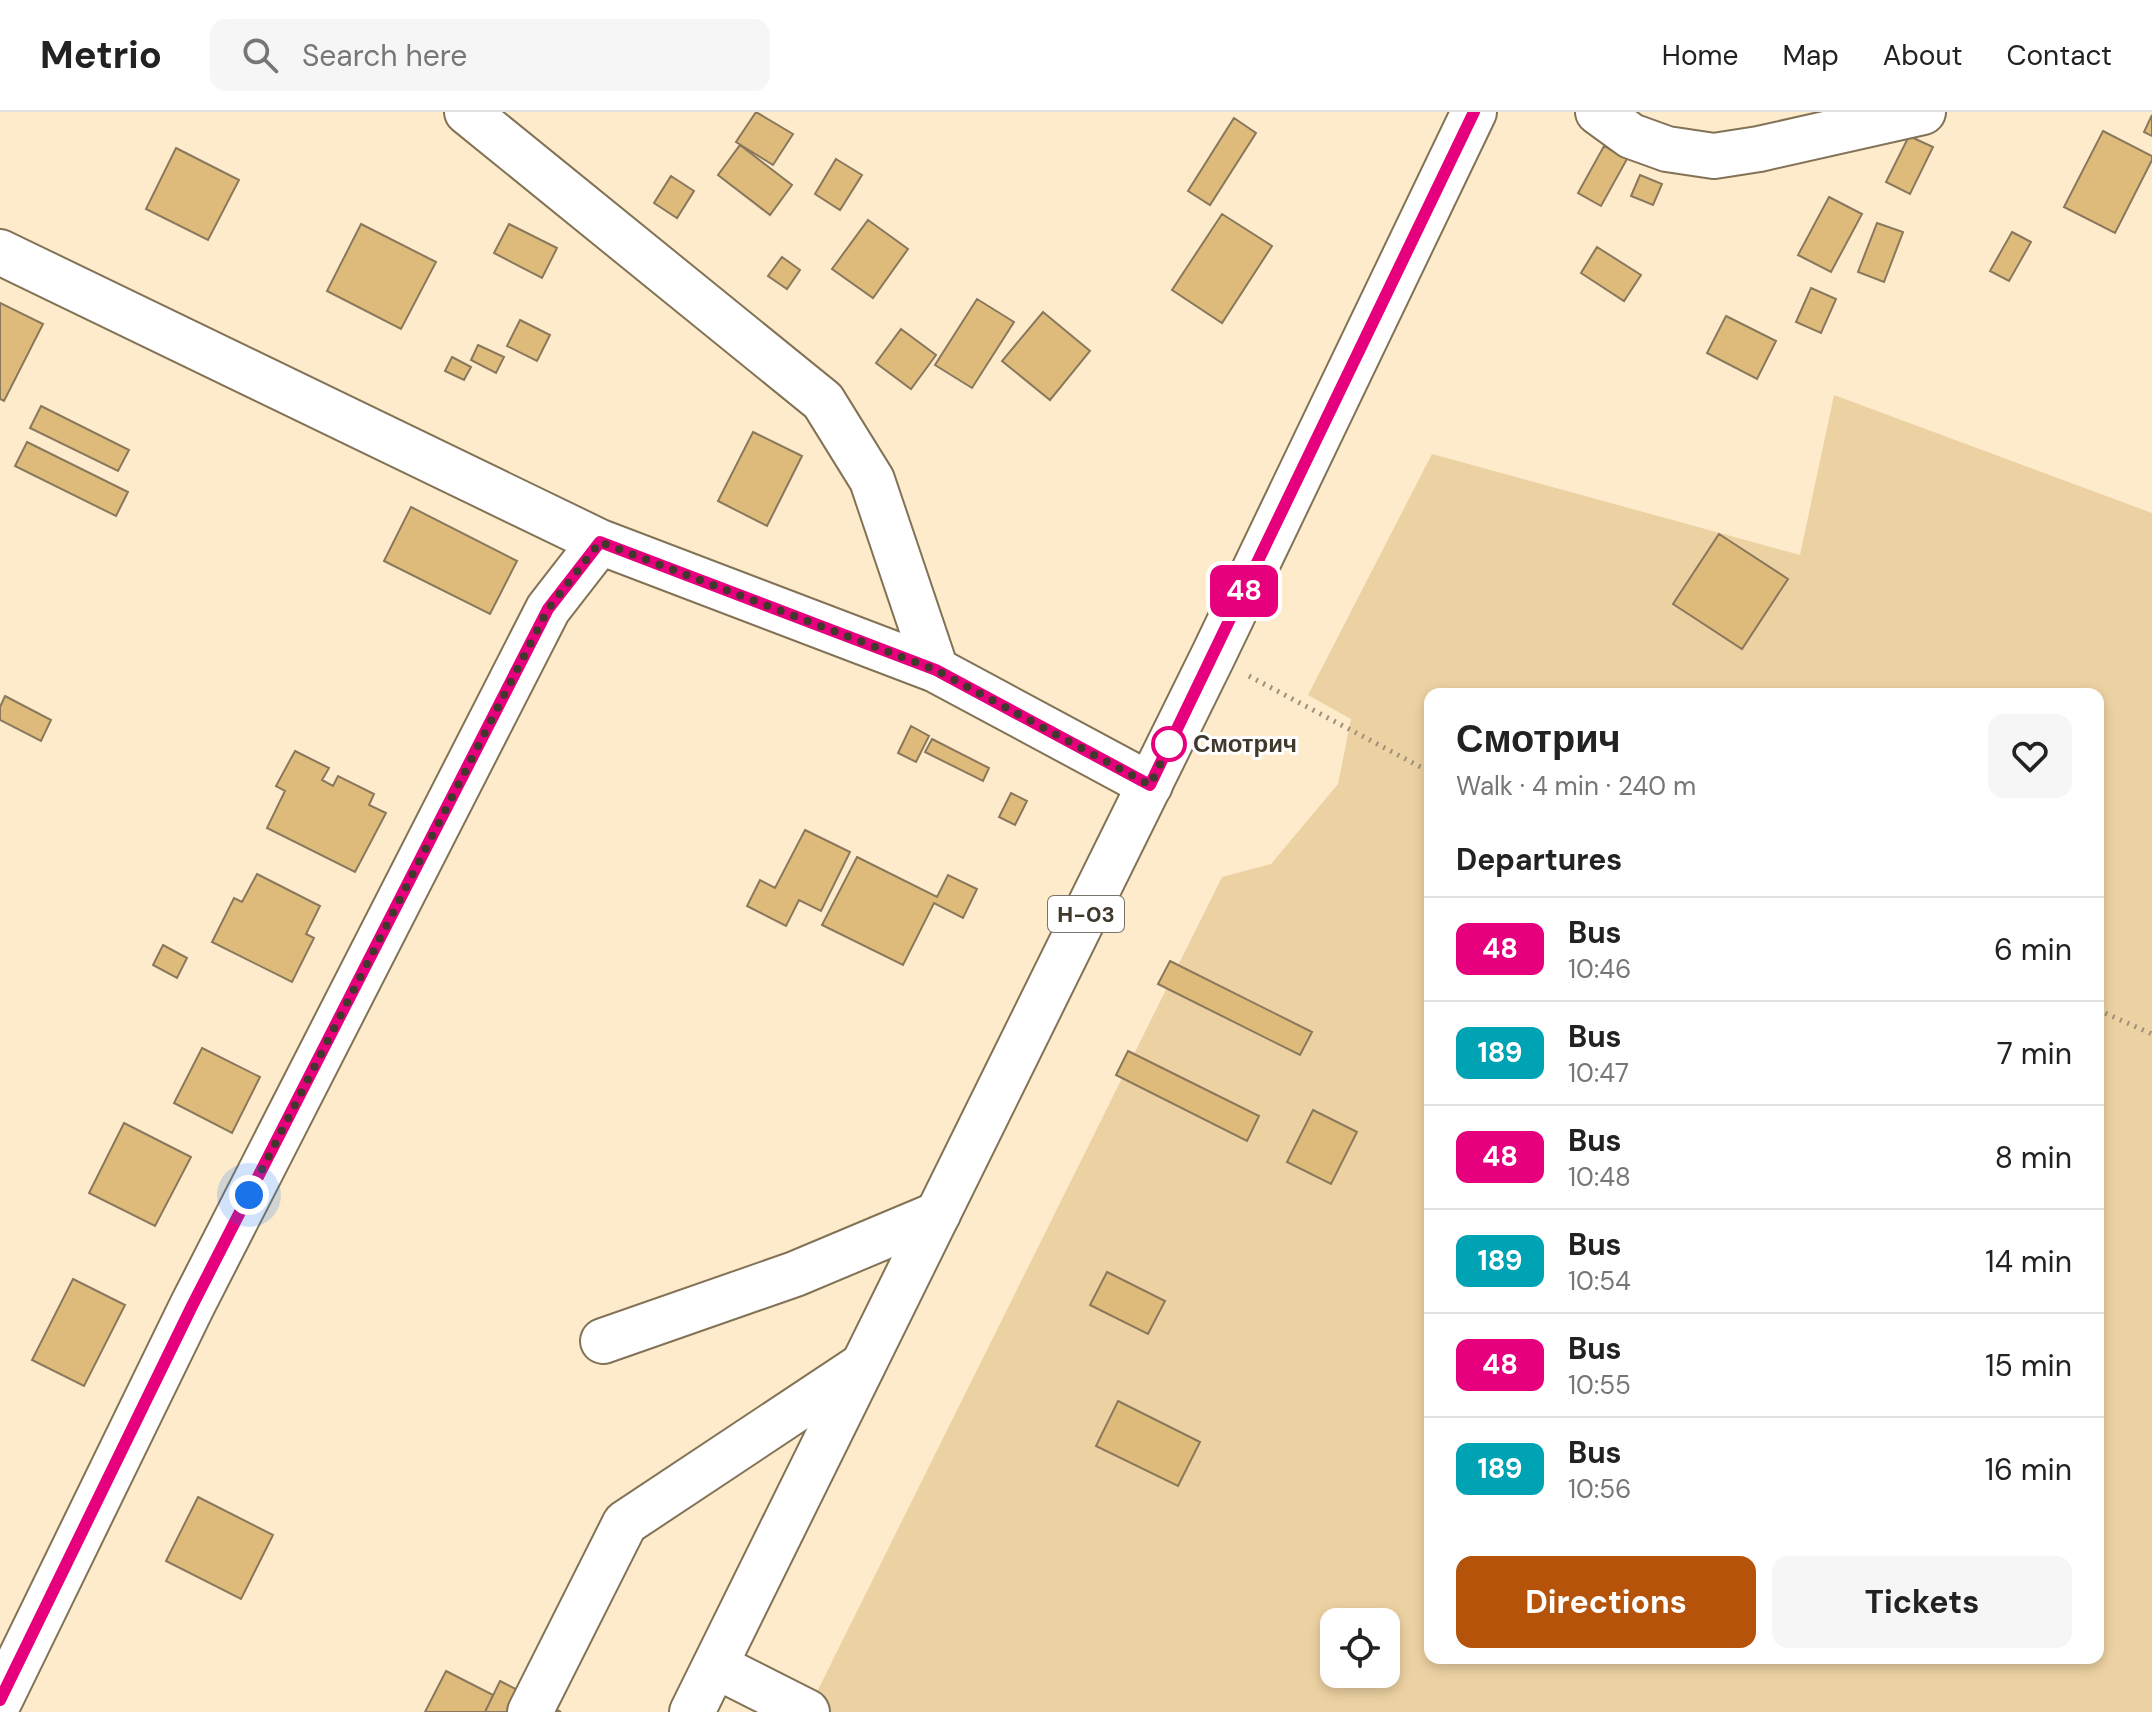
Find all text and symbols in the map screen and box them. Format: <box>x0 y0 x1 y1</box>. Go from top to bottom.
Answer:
search box <box>210 19 770 91</box>
text: Metrio <box>40 30 162 80</box>
icon: search <box>238 33 282 77</box>
text: Search here <box>302 36 467 75</box>
text: Home <box>1662 37 1738 74</box>
text: Map <box>1782 37 1839 74</box>
text: About <box>1883 37 1962 74</box>
text: Contact <box>2006 37 2112 74</box>
line badge: 48 <box>1208 565 1280 617</box>
text: 48 <box>1226 572 1262 609</box>
text: Смотрич <box>1456 714 1621 764</box>
button: heart <box>1988 714 2072 798</box>
marker: Смотрич <box>1152 727 1186 761</box>
place label: Смотрич <box>1193 728 1297 759</box>
text: Walk · 4 min · 240 m <box>1456 769 1696 803</box>
text: Departures <box>1456 840 1622 879</box>
road number: Н-03 <box>1048 896 1124 932</box>
text: Bus <box>1568 913 1622 952</box>
text: 48 <box>1482 930 1518 967</box>
text: 6 min <box>1994 930 2072 969</box>
text: 10:46 <box>1568 952 1631 986</box>
text: Bus <box>1568 1017 1622 1056</box>
text: 189 <box>1477 1034 1523 1071</box>
text: 7 min <box>1997 1034 2072 1073</box>
text: 10:47 <box>1568 1056 1629 1090</box>
text: Bus <box>1568 1121 1622 1160</box>
text: 48 <box>1482 1138 1518 1175</box>
text: 8 min <box>1995 1138 2072 1177</box>
text: 10:48 <box>1568 1160 1631 1194</box>
your location <box>229 1175 269 1215</box>
text: Bus <box>1568 1225 1622 1264</box>
text: 189 <box>1477 1242 1523 1279</box>
text: 14 min <box>1985 1242 2072 1281</box>
text: 10:54 <box>1568 1264 1631 1298</box>
text: Bus <box>1568 1329 1622 1368</box>
text: 48 <box>1482 1346 1518 1383</box>
text: 15 min <box>1985 1346 2072 1385</box>
text: 10:55 <box>1568 1368 1631 1402</box>
text: Bus <box>1568 1433 1622 1472</box>
text: 189 <box>1477 1450 1523 1487</box>
text: 16 min <box>1985 1450 2072 1489</box>
text: 10:56 <box>1568 1472 1631 1506</box>
button: Directions <box>1456 1556 1756 1648</box>
button: Tickets <box>1772 1556 2072 1648</box>
map controls <box>1320 1608 1400 1688</box>
button: locate <box>1320 1608 1400 1688</box>

